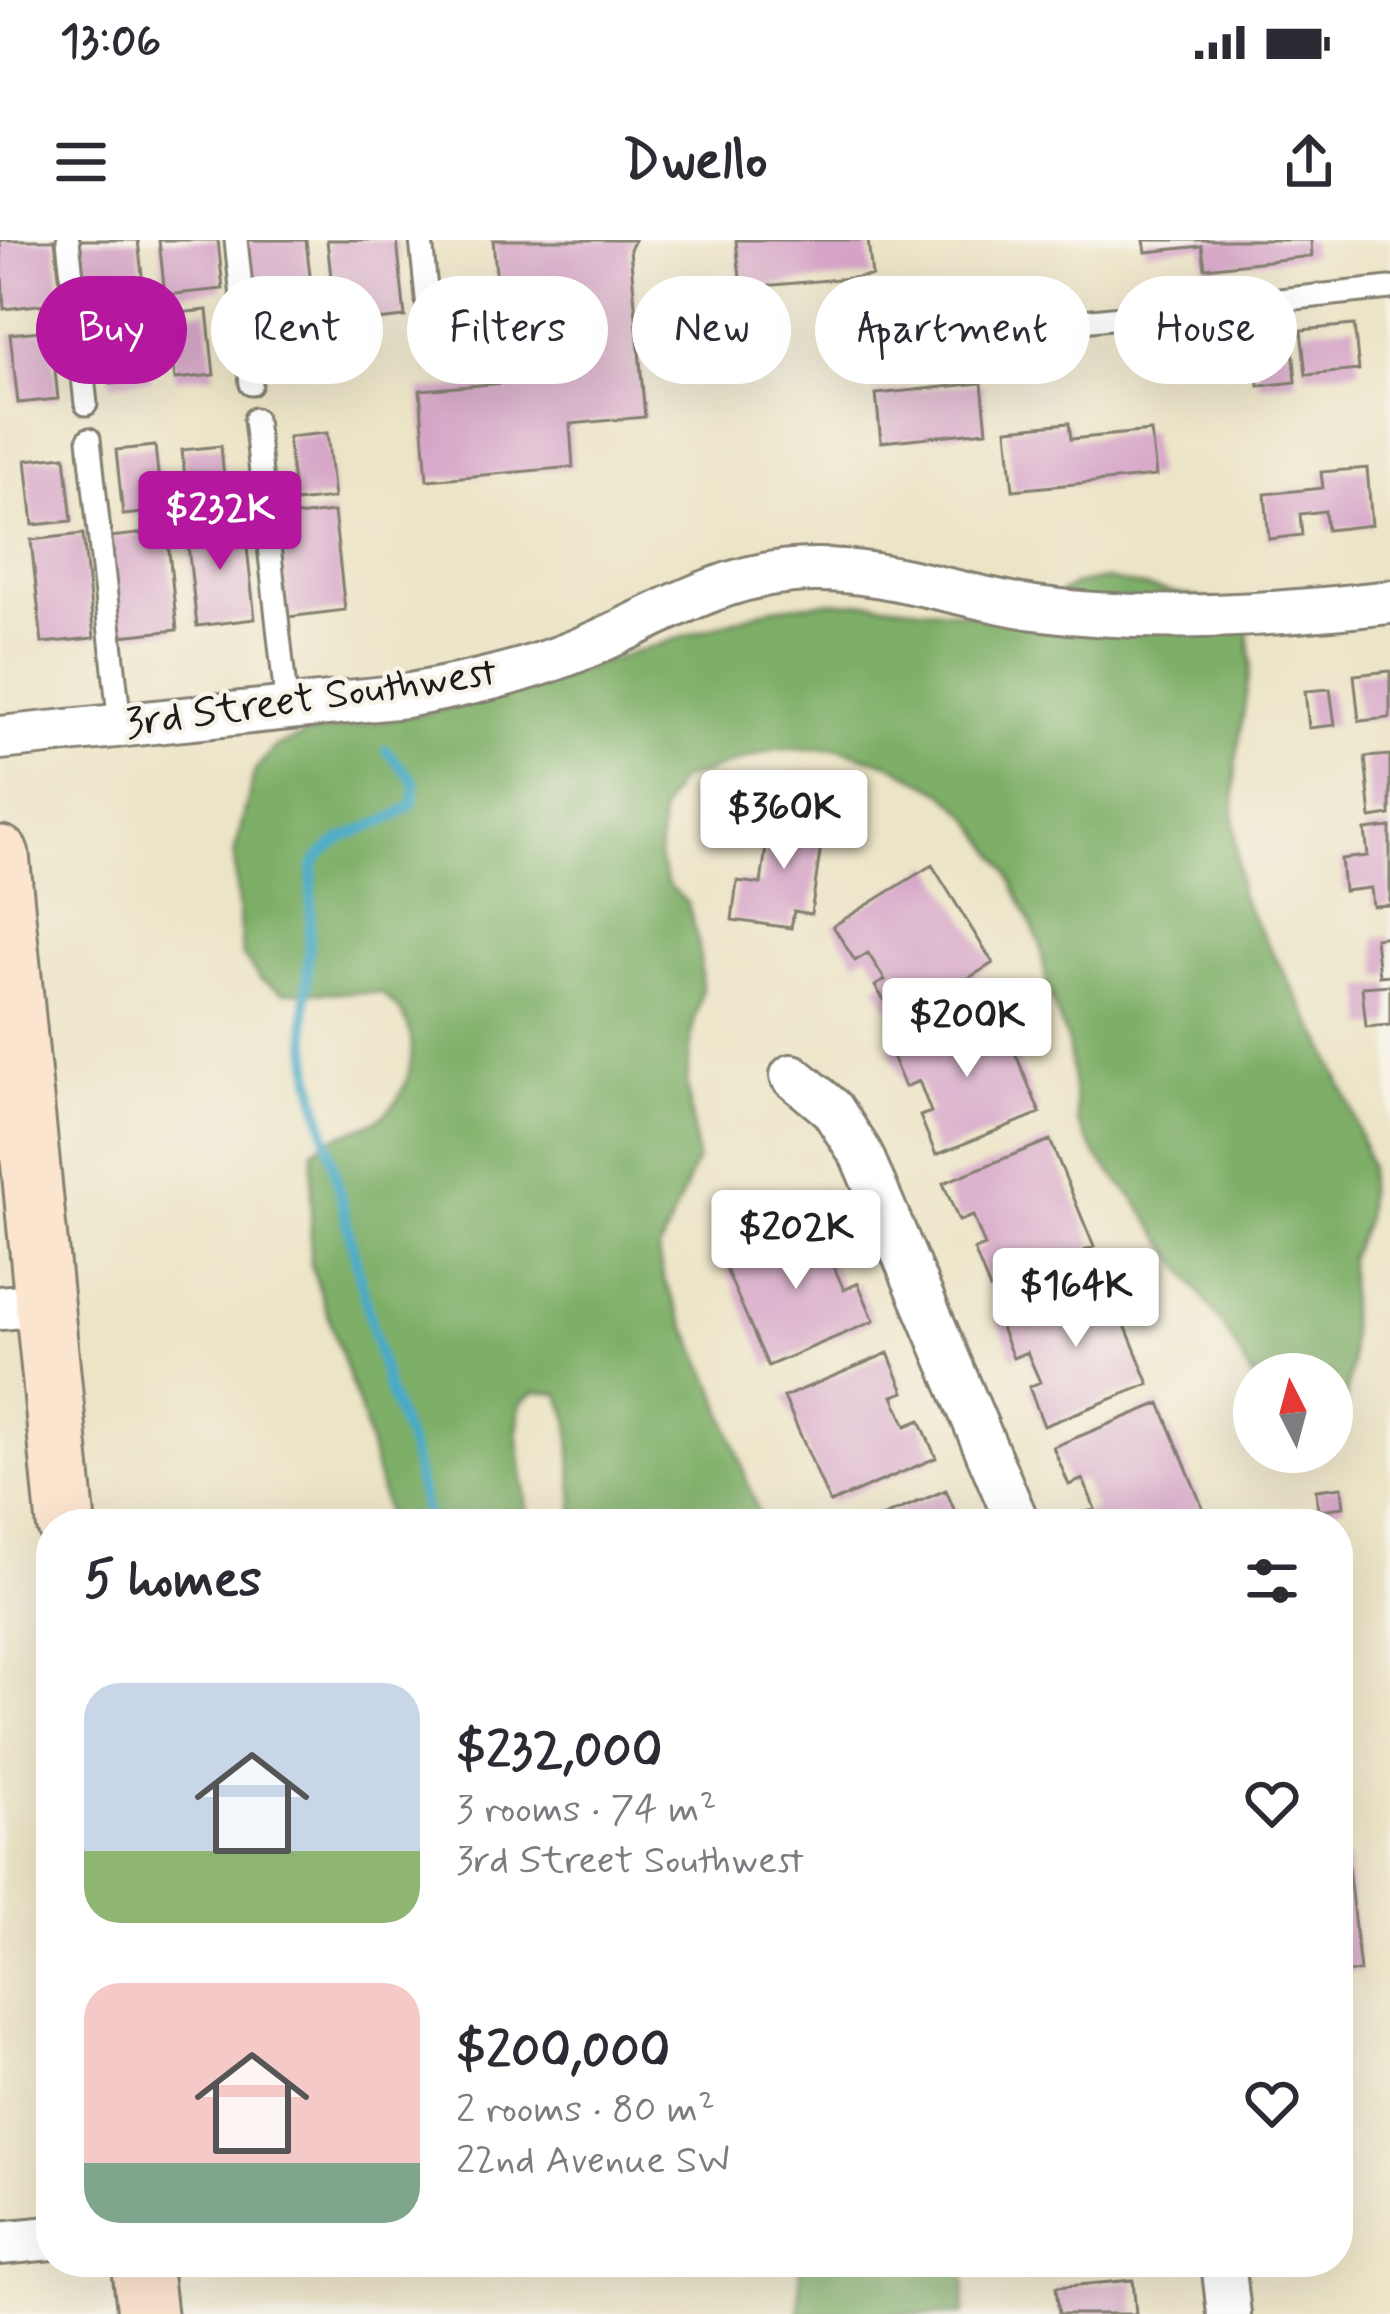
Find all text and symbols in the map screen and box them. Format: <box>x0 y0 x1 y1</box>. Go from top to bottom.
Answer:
text: 13:06 <box>60 13 161 72</box>
text: Dwello <box>622 127 768 198</box>
icon: menu <box>48 129 114 195</box>
icon: share <box>1276 129 1342 195</box>
chip: Buy <box>36 276 187 384</box>
chip: Rent <box>211 276 383 384</box>
chip: Filters <box>407 276 608 384</box>
chip: New <box>632 276 791 384</box>
chip: Apartment <box>815 276 1090 384</box>
chip: House <box>1114 276 1297 384</box>
pin: $232K <box>136 471 304 573</box>
text: $232K <box>165 484 275 535</box>
street label: 3rd Street Southwest <box>122 646 500 752</box>
pin: $360K <box>700 770 868 872</box>
text: $360K <box>727 783 841 834</box>
pin: $200K <box>883 978 1051 1080</box>
text: $200K <box>909 991 1025 1042</box>
pin: $202K <box>712 1190 880 1292</box>
text: $202K <box>738 1203 854 1254</box>
pin: $164K <box>992 1248 1160 1350</box>
text: $164K <box>1020 1261 1132 1312</box>
north arrow <box>1233 1353 1353 1473</box>
map controls <box>1233 1353 1353 1473</box>
text: 5 homes <box>84 1548 262 1614</box>
icon: filters <box>1239 1548 1305 1614</box>
text: $232,000 <box>456 1719 662 1785</box>
icon: home <box>180 1731 324 1875</box>
icon: heart <box>1239 1770 1305 1836</box>
text: 3 rooms · 74 m² <box>456 1785 717 1836</box>
text: 3rd Street Southwest <box>456 1836 804 1887</box>
text: $200,000 <box>456 2019 670 2085</box>
icon: home <box>180 2031 324 2175</box>
icon: heart <box>1239 2070 1305 2136</box>
text: 2 rooms · 80 m² <box>456 2085 715 2136</box>
text: 22nd Avenue SW <box>456 2136 730 2187</box>

